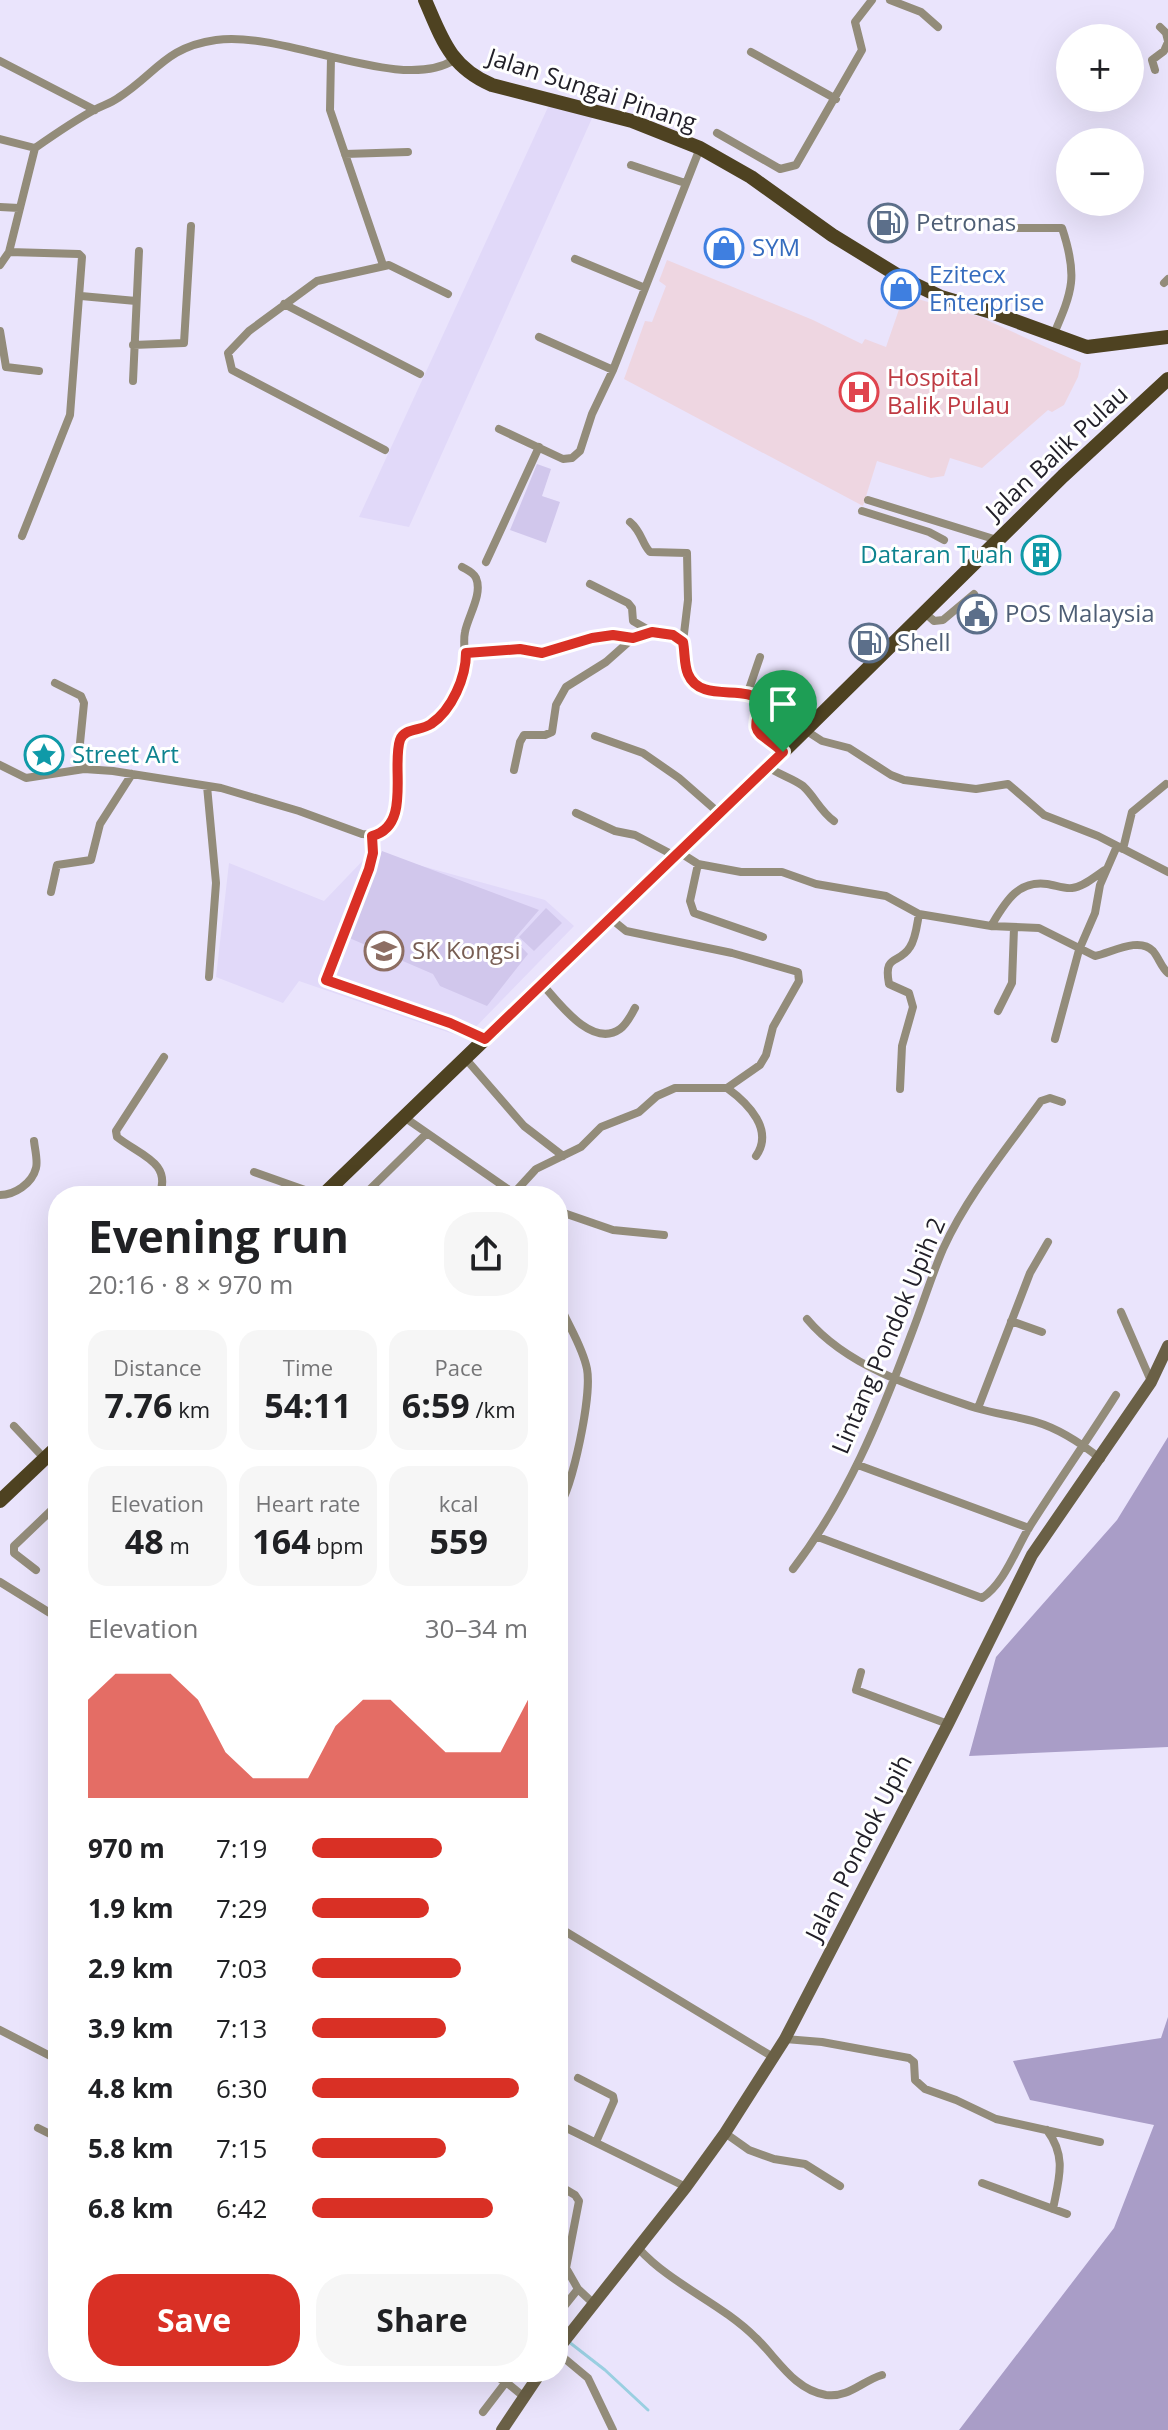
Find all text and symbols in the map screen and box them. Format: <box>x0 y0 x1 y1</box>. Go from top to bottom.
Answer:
map controls <box>1056 24 1144 216</box>
button: + <box>1056 24 1144 112</box>
street label: Jalan Sungai Pinang <box>482 39 701 138</box>
button: − <box>1056 128 1144 216</box>
fuel station icon: Petronas <box>867 202 909 244</box>
place label: Petronas <box>916 205 1016 238</box>
shop icon: SYM <box>703 227 745 269</box>
place label: SYM <box>752 230 800 263</box>
place label: Ezitecx Enterprise <box>929 257 1044 318</box>
shop icon: Ezitecx Enterprise <box>880 268 922 310</box>
place label: Hospital Balik Pulau <box>887 360 1010 421</box>
hospital icon: Hospital Balik Pulau <box>838 371 880 413</box>
street label: Jalan Balik Pulau <box>976 377 1134 528</box>
building icon: Dataran Tuah <box>1020 534 1062 576</box>
place label: Dataran Tuah <box>860 537 1013 570</box>
public building icon: POS Malaysia <box>956 593 998 635</box>
place label: POS Malaysia <box>1005 596 1155 629</box>
fuel station icon: Shell <box>848 622 890 664</box>
place label: Shell <box>897 625 950 658</box>
pin <box>749 670 817 752</box>
icon: arrive <box>761 682 805 726</box>
place icon: Street Art <box>23 734 65 776</box>
place label: Street Art <box>72 737 179 770</box>
school or university icon: SK Kongsi <box>363 930 405 972</box>
place label: SK Kongsi <box>412 933 520 966</box>
text: Evening run <box>88 1206 349 1266</box>
button: share <box>444 1212 528 1296</box>
street label: Lintang Pondok Upih 2 <box>823 1212 952 1459</box>
text: 20:16 · 8 × 970 m <box>88 1266 293 1302</box>
text: Distance <box>113 1352 202 1382</box>
text: Time <box>283 1352 333 1382</box>
text: Pace <box>434 1352 483 1382</box>
text: 7.76 <box>104 1382 173 1428</box>
text: 54:11 <box>264 1382 352 1428</box>
text: 6:59 <box>402 1382 470 1428</box>
text: km <box>173 1394 210 1424</box>
text: /km <box>470 1394 516 1424</box>
text: Elevation <box>111 1488 204 1518</box>
text: Heart rate <box>256 1488 360 1518</box>
text: kcal <box>439 1488 479 1518</box>
text: 48 <box>125 1518 164 1564</box>
text: 164 <box>252 1518 311 1564</box>
text: 559 <box>430 1518 488 1564</box>
text: m <box>164 1530 190 1560</box>
text: bpm <box>311 1530 364 1560</box>
text: Elevation <box>88 1610 198 1646</box>
text: 30–34 m <box>425 1610 528 1646</box>
street label: Jalan Pondok Upih <box>796 1749 919 1948</box>
text: 970 m <box>88 1830 165 1866</box>
text: 7:19 <box>216 1830 267 1866</box>
text: 1.9 km <box>88 1890 174 1926</box>
text: 7:29 <box>216 1890 267 1926</box>
text: 2.9 km <box>88 1950 174 1986</box>
text: 7:03 <box>216 1950 267 1986</box>
text: 3.9 km <box>88 2010 174 2046</box>
text: 7:13 <box>216 2010 267 2046</box>
text: 4.8 km <box>88 2070 174 2106</box>
text: 6:30 <box>216 2070 267 2106</box>
text: 5.8 km <box>88 2130 174 2166</box>
text: 7:15 <box>216 2130 267 2166</box>
text: 6.8 km <box>88 2190 174 2226</box>
text: 6:42 <box>216 2190 267 2226</box>
button: Save <box>88 2274 300 2366</box>
button: Share <box>316 2274 528 2366</box>

